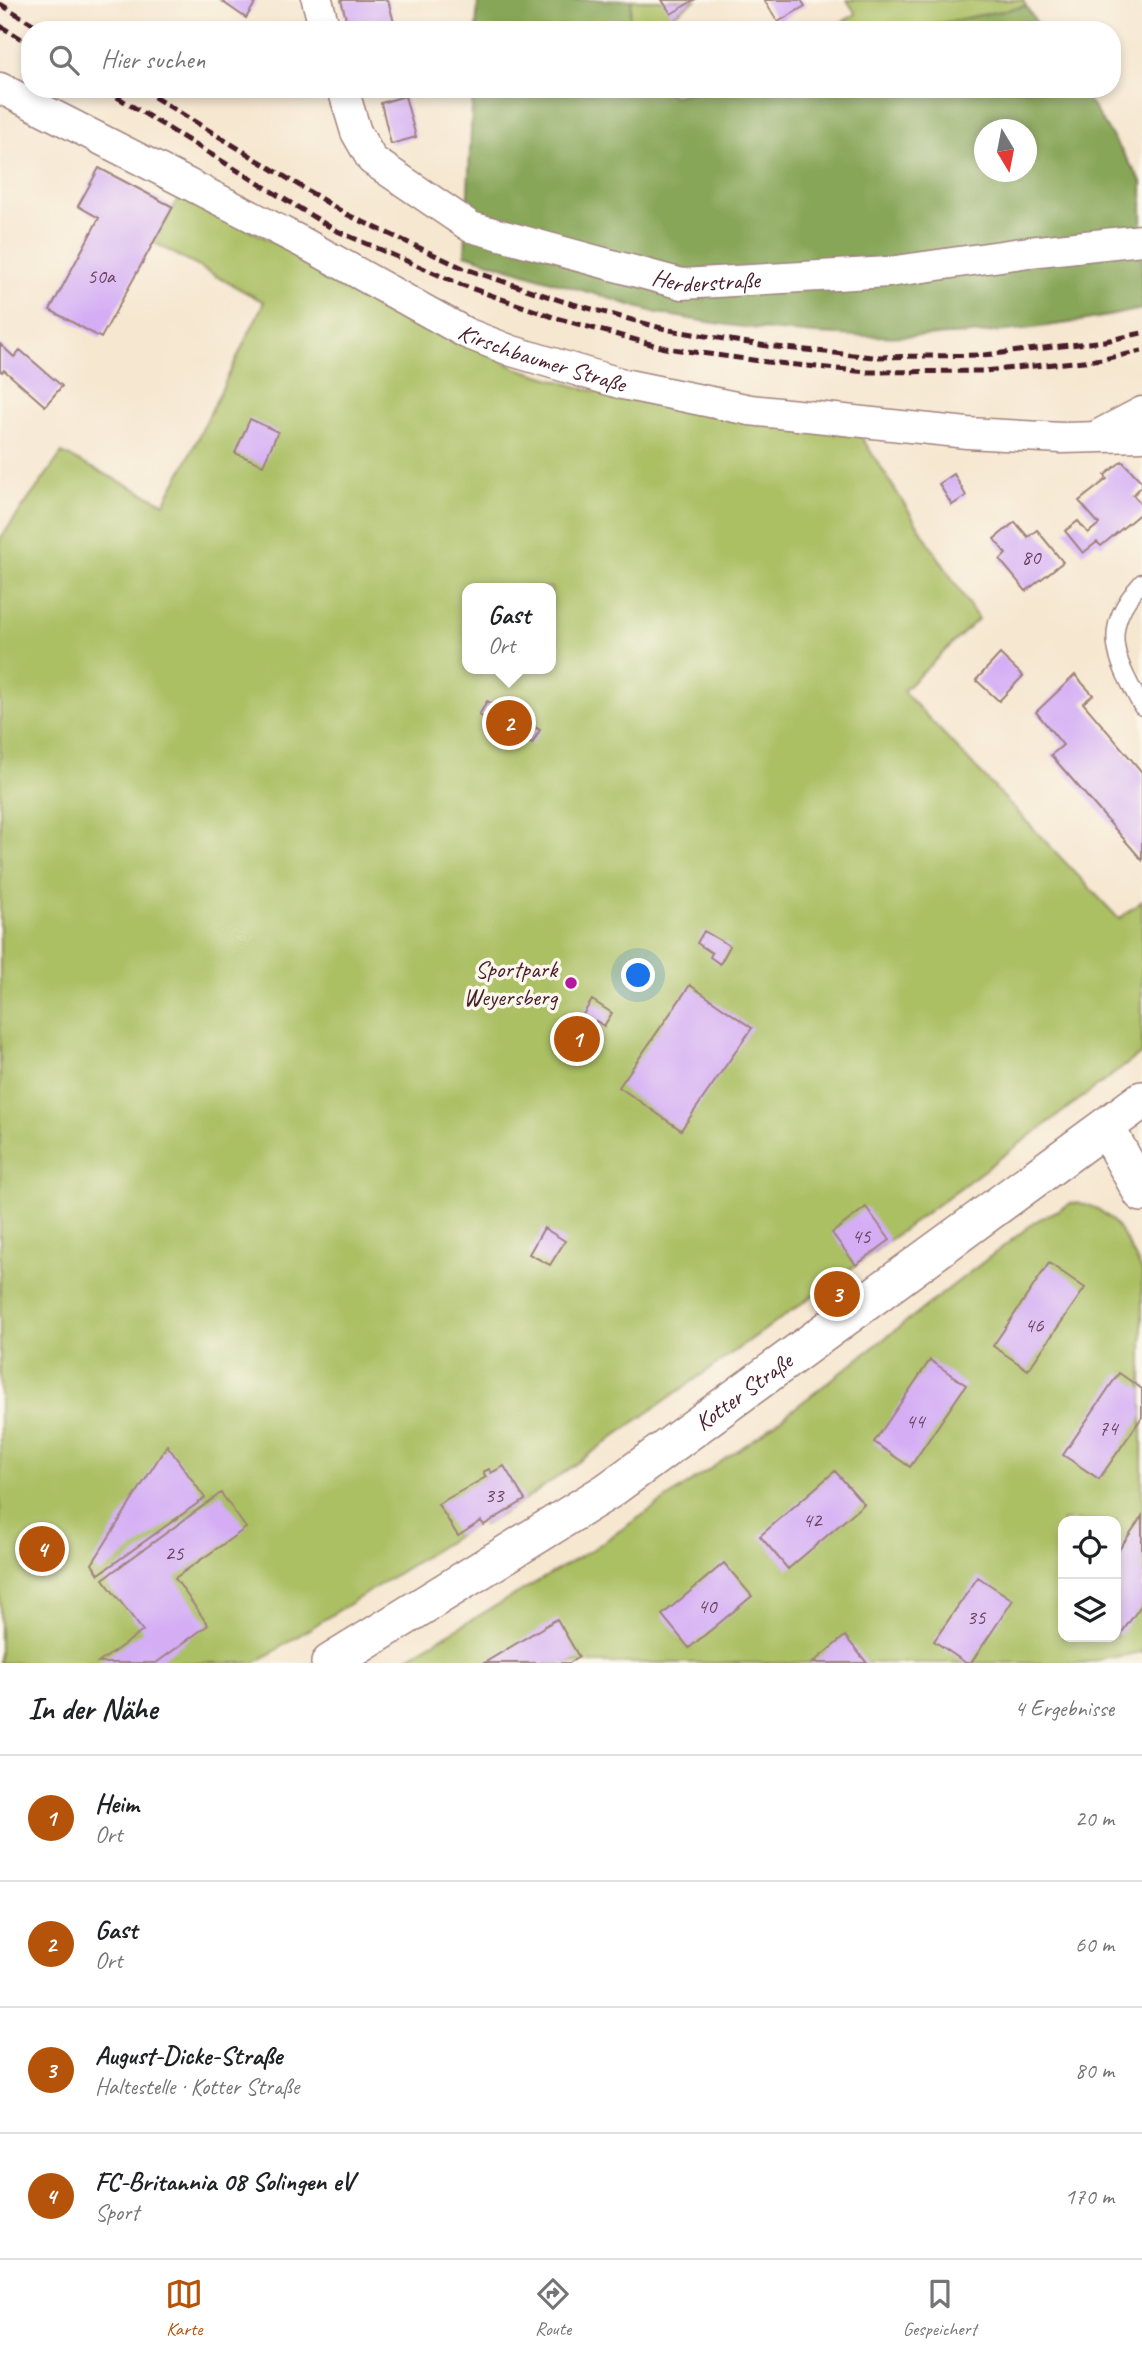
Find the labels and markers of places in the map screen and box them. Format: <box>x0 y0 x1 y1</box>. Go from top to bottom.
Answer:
pin: 2 <box>486 697 532 749</box>
place label: Sportpark Weyersberg <box>463 954 559 1012</box>
marker: Sportpark Weyersberg <box>563 975 579 991</box>
pin: 1 <box>554 1013 600 1065</box>
pin: 3 <box>814 1268 860 1320</box>
pin: 4 <box>19 1523 65 1575</box>

